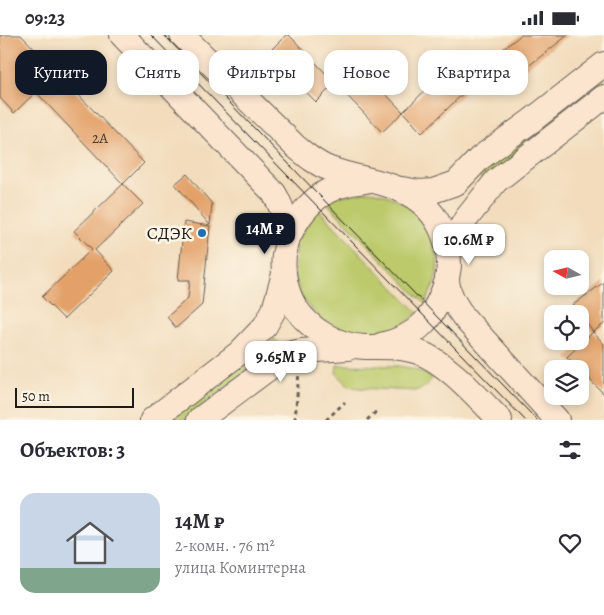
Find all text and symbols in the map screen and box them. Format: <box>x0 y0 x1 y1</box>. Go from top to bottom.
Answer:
text: 09:23 <box>25 5 65 31</box>
chip: Купить <box>15 50 107 95</box>
chip: Снять <box>117 50 199 95</box>
chip: Фильтры <box>209 50 314 95</box>
chip: Новое <box>324 50 408 95</box>
chip: Квартира <box>418 50 528 95</box>
house number: 2А <box>92 128 108 148</box>
pin: 14M ₽ <box>230 213 300 255</box>
text: 14M ₽ <box>246 218 284 240</box>
place label: СДЭК <box>147 221 193 245</box>
pin: 10.6M ₽ <box>423 223 515 266</box>
marker: СДЭК <box>196 227 208 239</box>
text: 10.6M ₽ <box>444 229 494 251</box>
north arrow <box>544 250 589 295</box>
map controls <box>544 250 589 405</box>
button: locate <box>544 305 589 350</box>
pin: 9.65M ₽ <box>235 341 327 383</box>
text: 9.65M ₽ <box>256 346 306 368</box>
button: layers <box>544 360 589 405</box>
scale bar <box>15 385 134 408</box>
text: 50 m <box>22 387 50 406</box>
text: Объектов: 3 <box>20 436 125 464</box>
icon: filters <box>556 436 584 464</box>
text: 14M ₽ <box>175 507 224 535</box>
icon: home <box>60 513 120 573</box>
icon: heart <box>556 529 584 557</box>
text: 2-комн. · 76 m² <box>175 535 275 557</box>
text: улица Коминтерна <box>175 557 306 579</box>

